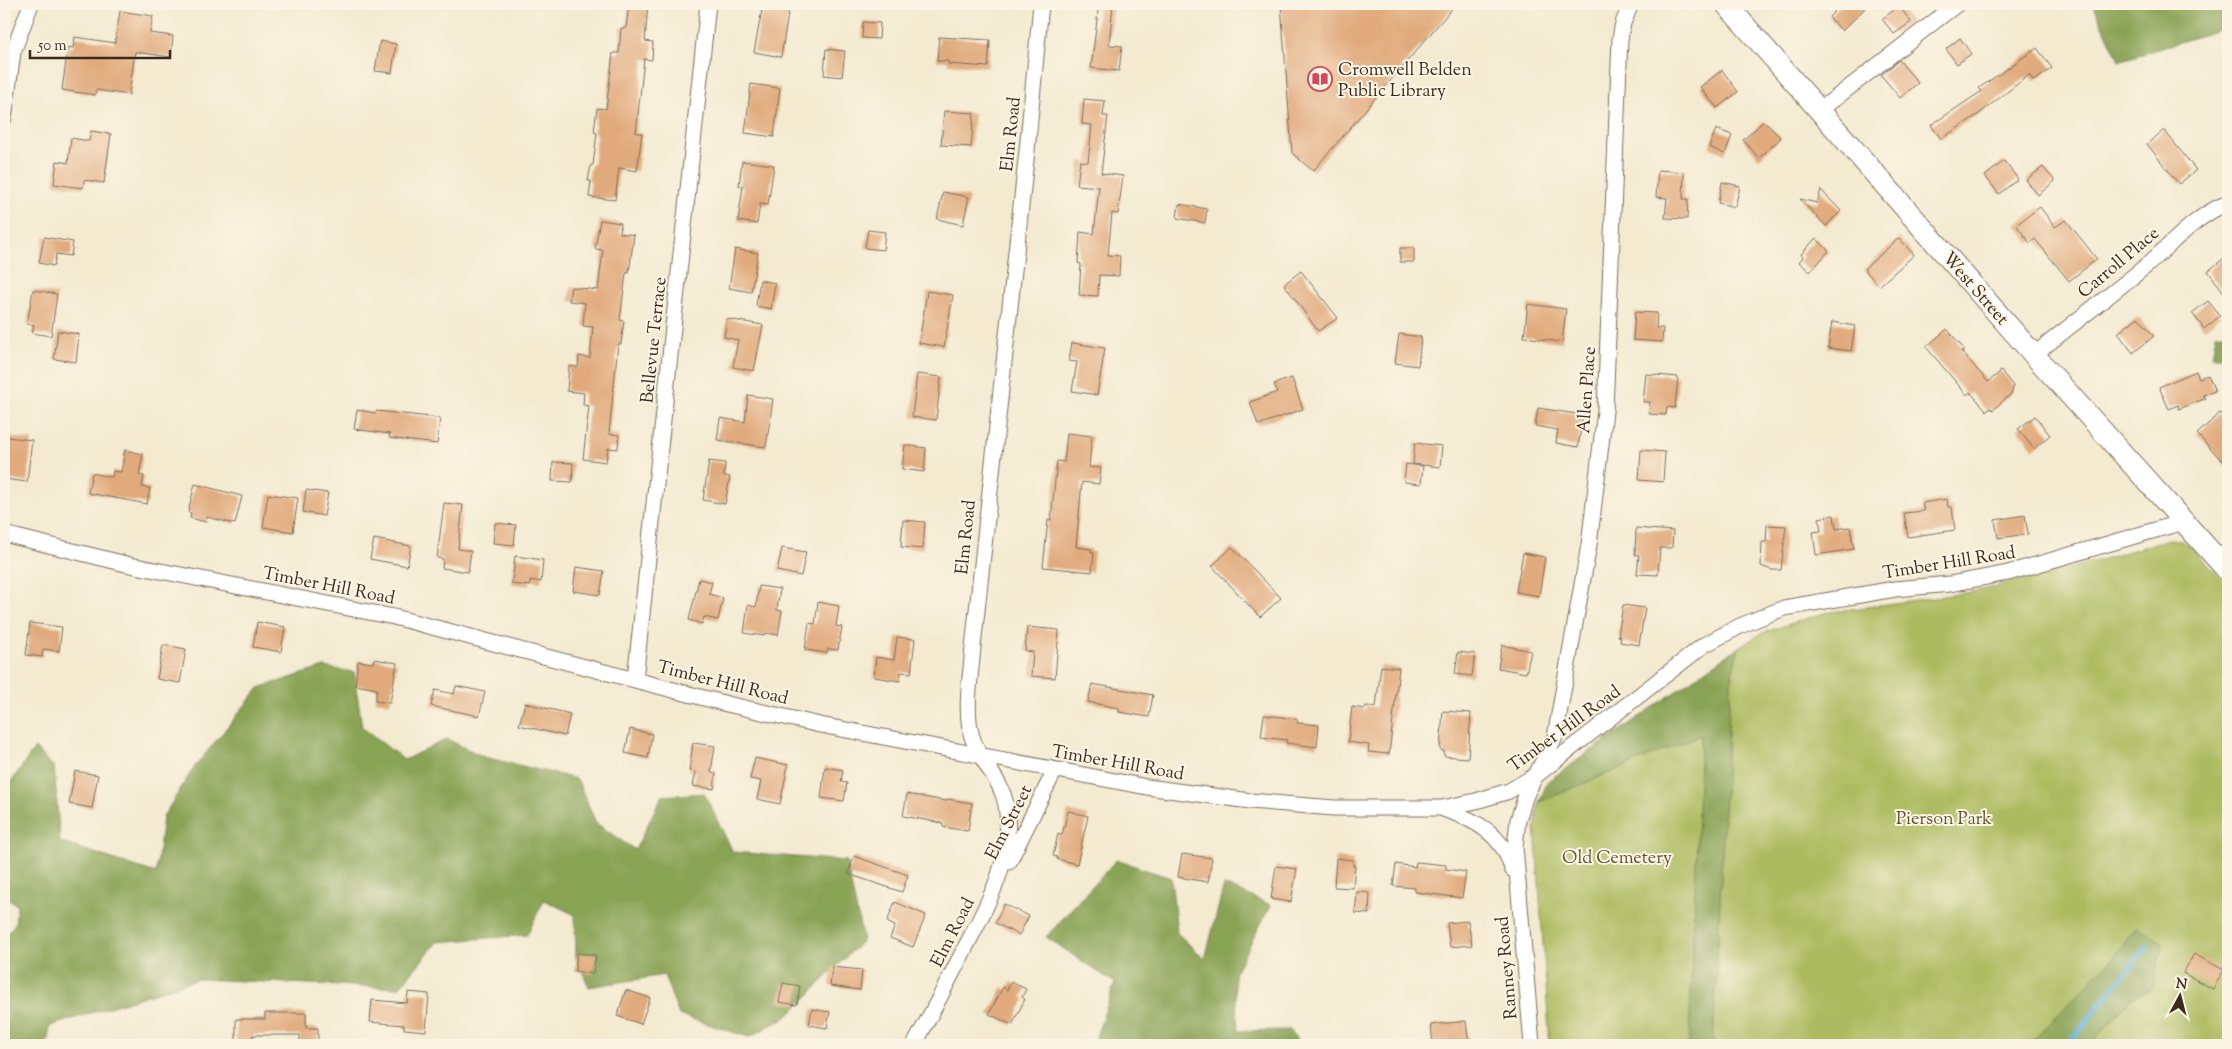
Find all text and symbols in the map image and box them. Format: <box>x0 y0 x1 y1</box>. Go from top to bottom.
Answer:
scale bar <box>30 28 170 60</box>
text: 50 m <box>37 36 67 57</box>
place label: Cromwell Belden Public Library <box>1338 58 1472 105</box>
library icon: Cromwell Belden Public Library <box>1307 66 1333 92</box>
street label: Elm Road <box>995 96 1029 173</box>
street label: Carroll Place <box>2073 222 2166 305</box>
street label: West Street <box>1935 247 2014 332</box>
street label: Bellevue Terrace <box>635 276 675 405</box>
street label: Allen Place <box>1572 346 1604 434</box>
street label: Elm Road <box>950 499 984 576</box>
street label: Timber Hill Road <box>1881 541 2018 587</box>
street label: Timber Hill Road <box>260 561 397 613</box>
street label: Timber Hill Road <box>654 655 791 713</box>
street label: Timber Hill Road <box>1503 680 1627 780</box>
street label: Timber Hill Road <box>1049 740 1186 788</box>
street label: Elm Street <box>980 781 1040 865</box>
park label: Pierson Park <box>1896 807 1992 833</box>
park label: Old Cemetery <box>1562 846 1672 872</box>
street label: Elm Road <box>925 894 982 972</box>
street label: Ranney Road <box>1491 915 1525 1021</box>
north arrow <box>2154 972 2204 1022</box>
text: N <box>2175 974 2188 996</box>

